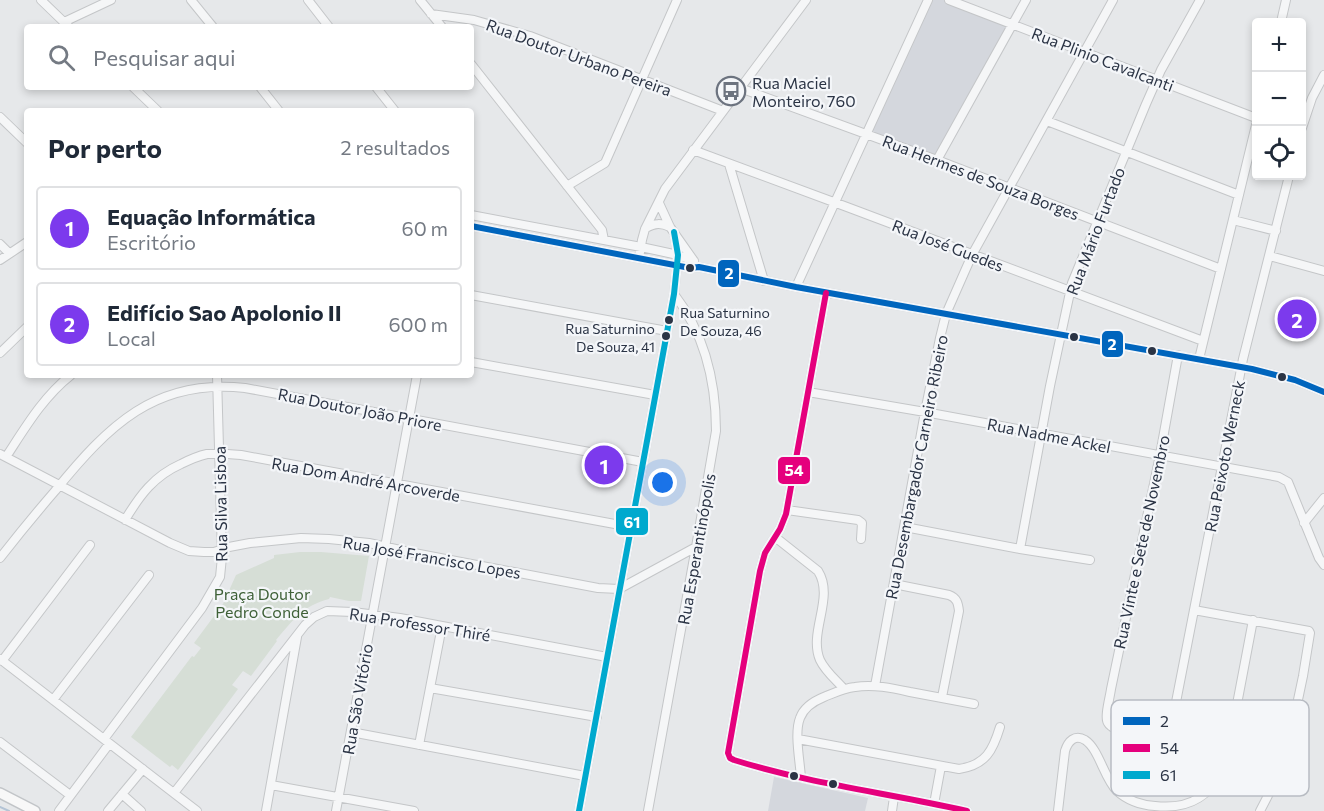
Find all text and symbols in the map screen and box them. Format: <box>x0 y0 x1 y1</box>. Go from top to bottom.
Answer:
street label: Rua Doutor Urbano Pereira <box>484 15 674 99</box>
map controls <box>1252 18 1306 180</box>
button: + <box>1252 18 1306 72</box>
street label: Rua Plinio Cavalcanti <box>1029 23 1177 95</box>
search box <box>24 24 474 90</box>
icon: search <box>45 41 78 74</box>
text: Pesquisar aqui <box>93 44 236 71</box>
button: − <box>1252 72 1306 126</box>
place label: Rua Maciel Monteiro, 760 <box>752 73 856 110</box>
bus stop icon: Rua Maciel Monteiro, 760 <box>715 75 747 107</box>
button: locate <box>1252 126 1306 180</box>
street label: Rua Hermes de Souza Borges <box>880 131 1082 223</box>
text: Por perto <box>48 132 162 163</box>
text: 2 resultados <box>340 135 450 159</box>
street label: Rua Mário Furtado <box>1062 164 1128 298</box>
text: Equação Informática <box>107 203 316 230</box>
street label: Rua José Guedes <box>890 215 1006 275</box>
text: 1 <box>65 216 74 240</box>
text: 60 m <box>402 216 448 240</box>
text: Escritório <box>107 230 196 254</box>
line badge: 2 <box>717 259 740 288</box>
unlabelled marker <box>684 262 696 274</box>
text: 2 <box>724 263 734 282</box>
pin: 2 <box>1278 296 1316 342</box>
text: Edifício Sao Apolonio II <box>107 299 342 326</box>
place label: Rua Saturnino De Souza, 46 <box>680 304 770 339</box>
text: 2 <box>64 312 75 336</box>
text: 600 m <box>388 312 448 336</box>
marker: Rua Saturnino De Souza, 46 <box>663 314 675 326</box>
place label: Rua Saturnino De Souza, 41 <box>565 320 655 355</box>
text: Local <box>107 326 156 350</box>
marker: Rua Saturnino De Souza, 41 <box>660 330 672 342</box>
line badge: 2 <box>1101 330 1124 358</box>
unlabelled marker <box>1068 331 1080 343</box>
street label: Rua Desembargador Carneiro Ribeiro <box>881 333 951 601</box>
text: 2 <box>1107 334 1117 353</box>
unlabelled marker <box>1146 345 1158 357</box>
unlabelled marker <box>1276 371 1288 383</box>
street label: Rua Peixoto Werneck <box>1200 378 1248 533</box>
street label: Rua Doutor João Priore <box>276 384 444 434</box>
street label: Rua Nadme Ackel <box>986 414 1112 456</box>
street label: Rua Vinte e Sete de Novembro <box>1109 433 1173 651</box>
pin: 1 <box>584 442 624 488</box>
street label: Rua Silva Lisboa <box>209 446 231 562</box>
street label: Rua Dom André Arcoverde <box>270 453 462 505</box>
line badge: 54 <box>777 456 811 485</box>
text: 54 <box>784 460 804 479</box>
your location <box>648 468 677 497</box>
street label: Rua Esperantinópolis <box>673 472 719 626</box>
line badge: 61 <box>615 507 649 536</box>
text: 61 <box>623 512 641 531</box>
street label: Rua José Francisco Lopes <box>342 532 522 582</box>
park label: Praça Doutor Pedro Conde <box>214 584 311 621</box>
street label: Rua Professor Thiré <box>348 603 492 645</box>
street label: Rua São Vitório <box>338 642 376 756</box>
legend <box>1111 700 1309 796</box>
text: 2 <box>1160 711 1169 730</box>
text: 54 <box>1160 738 1179 757</box>
text: 61 <box>1160 765 1177 784</box>
unlabelled marker <box>788 770 800 782</box>
unlabelled marker <box>827 778 839 790</box>

